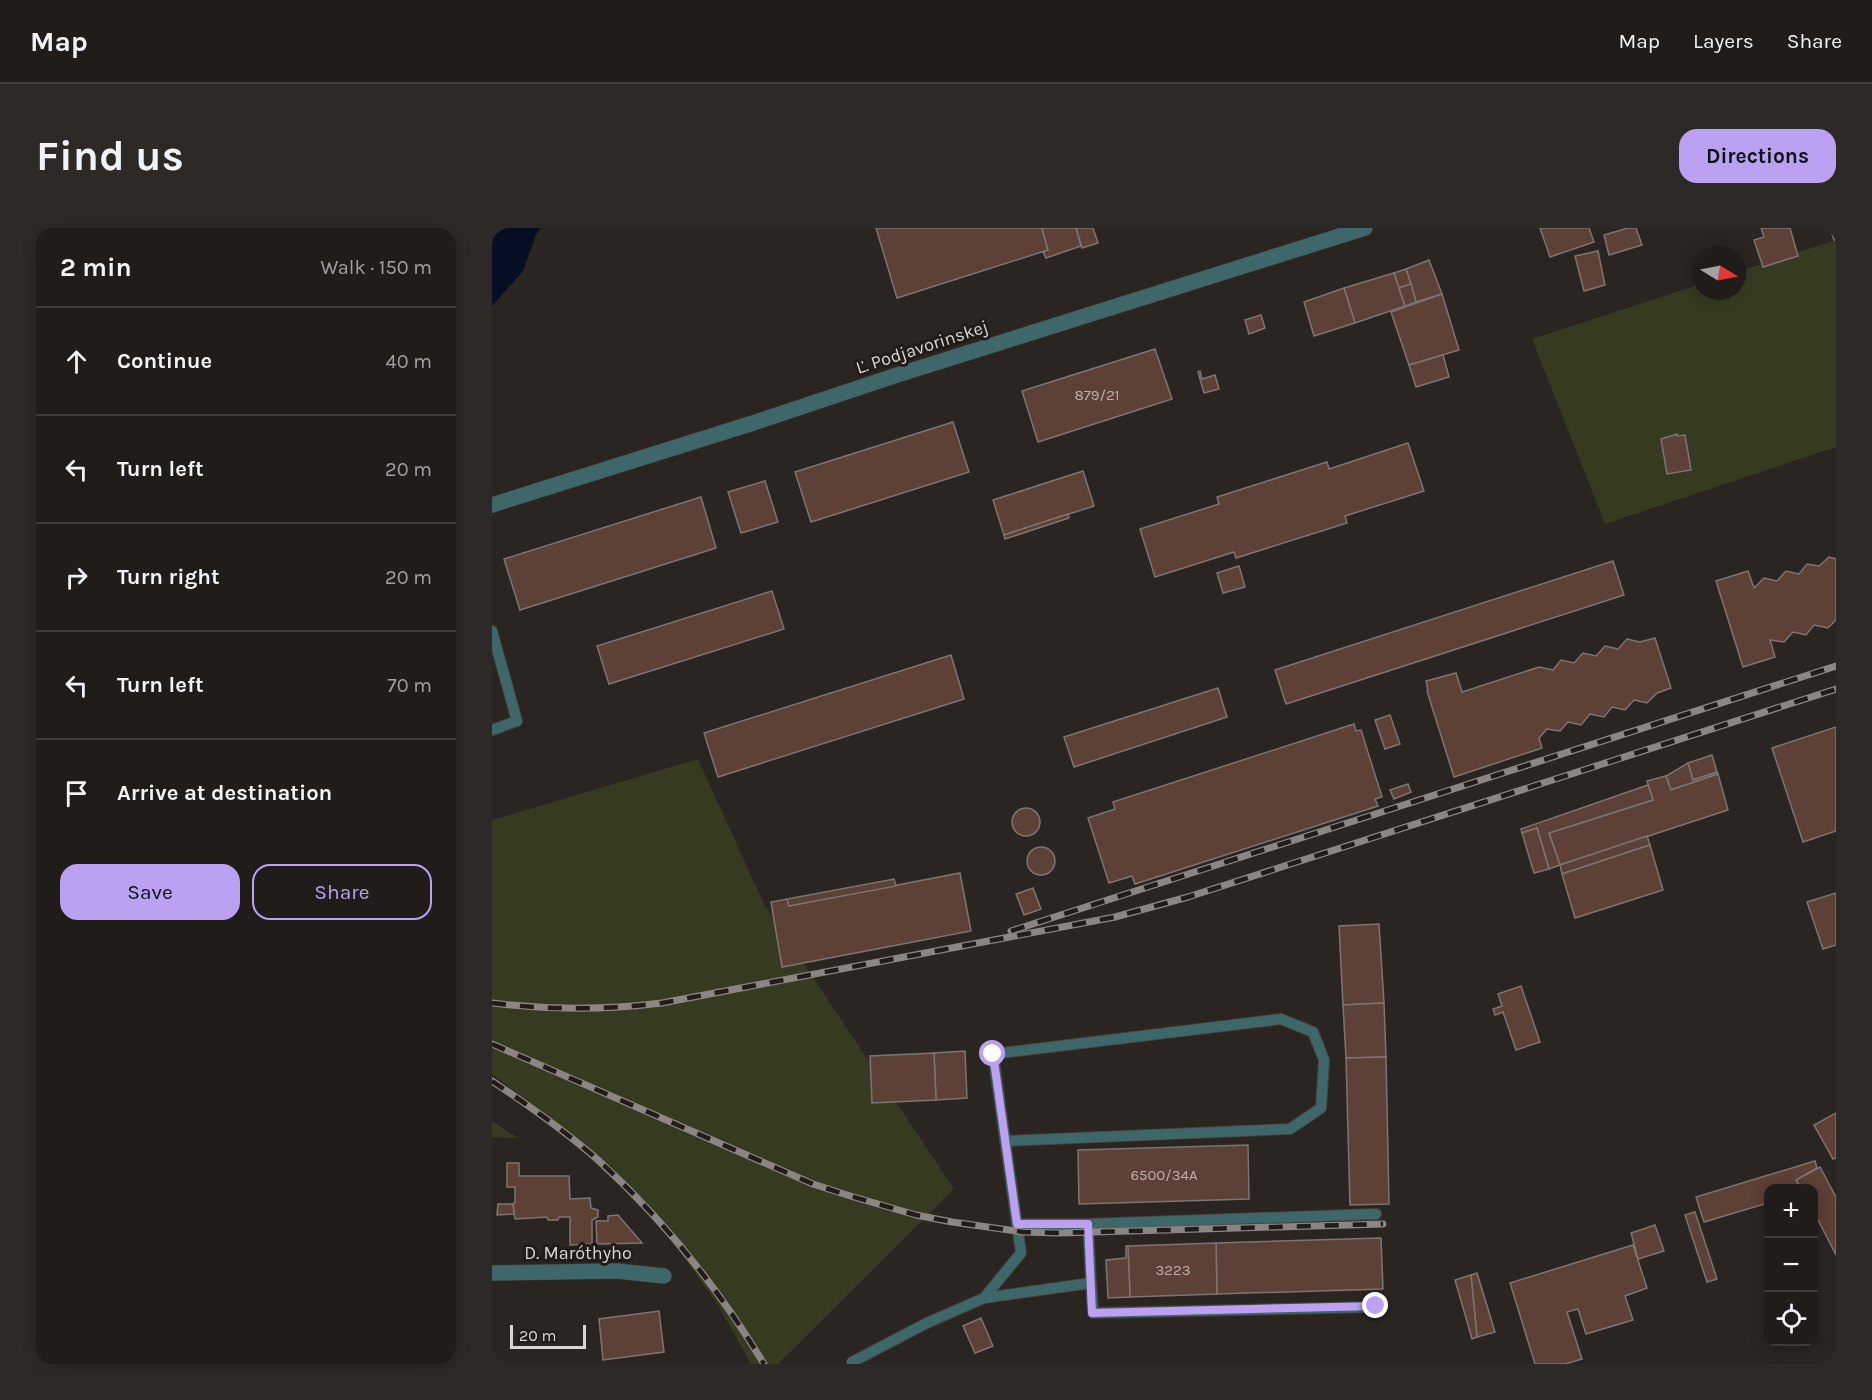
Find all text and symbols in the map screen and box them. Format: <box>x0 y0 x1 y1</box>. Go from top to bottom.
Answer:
text: Map <box>30 25 88 58</box>
text: Map <box>1618 29 1660 53</box>
text: Layers <box>1693 29 1754 53</box>
text: Share <box>1787 29 1842 53</box>
button: Directions <box>1679 129 1836 183</box>
text: Find us <box>36 131 184 181</box>
north arrow <box>1692 246 1746 300</box>
text: 2 min <box>60 252 132 283</box>
text: Walk · 150 m <box>321 256 432 279</box>
street label: Ľ. Podjavorinskej <box>853 315 991 379</box>
icon: ahead <box>60 345 93 378</box>
text: Continue <box>117 348 212 374</box>
text: 40 m <box>386 350 432 373</box>
house number: 879/21 <box>1074 386 1120 404</box>
icon: left <box>60 453 93 486</box>
text: Turn left <box>117 456 204 482</box>
text: 20 m <box>385 458 432 481</box>
icon: right <box>60 561 93 594</box>
text: Turn right <box>117 564 220 590</box>
text: 20 m <box>385 566 432 589</box>
icon: left <box>60 669 93 702</box>
text: Turn left <box>117 672 204 698</box>
text: 70 m <box>387 674 432 697</box>
icon: arrive <box>60 777 93 810</box>
text: Arrive at destination <box>117 780 332 806</box>
button: Save <box>60 864 240 920</box>
button: Share <box>252 864 432 920</box>
route start <box>979 1040 1005 1066</box>
house number: 6500/34A <box>1130 1166 1198 1184</box>
map controls <box>1764 1184 1818 1346</box>
button: + <box>1764 1184 1818 1238</box>
button: − <box>1764 1238 1818 1292</box>
street label: D. Maróthyho <box>524 1242 632 1264</box>
house number: 3223 <box>1155 1261 1191 1279</box>
route end <box>1362 1292 1388 1318</box>
button: locate <box>1764 1292 1818 1346</box>
scale bar <box>510 1322 586 1350</box>
text: 20 m <box>519 1326 557 1345</box>

